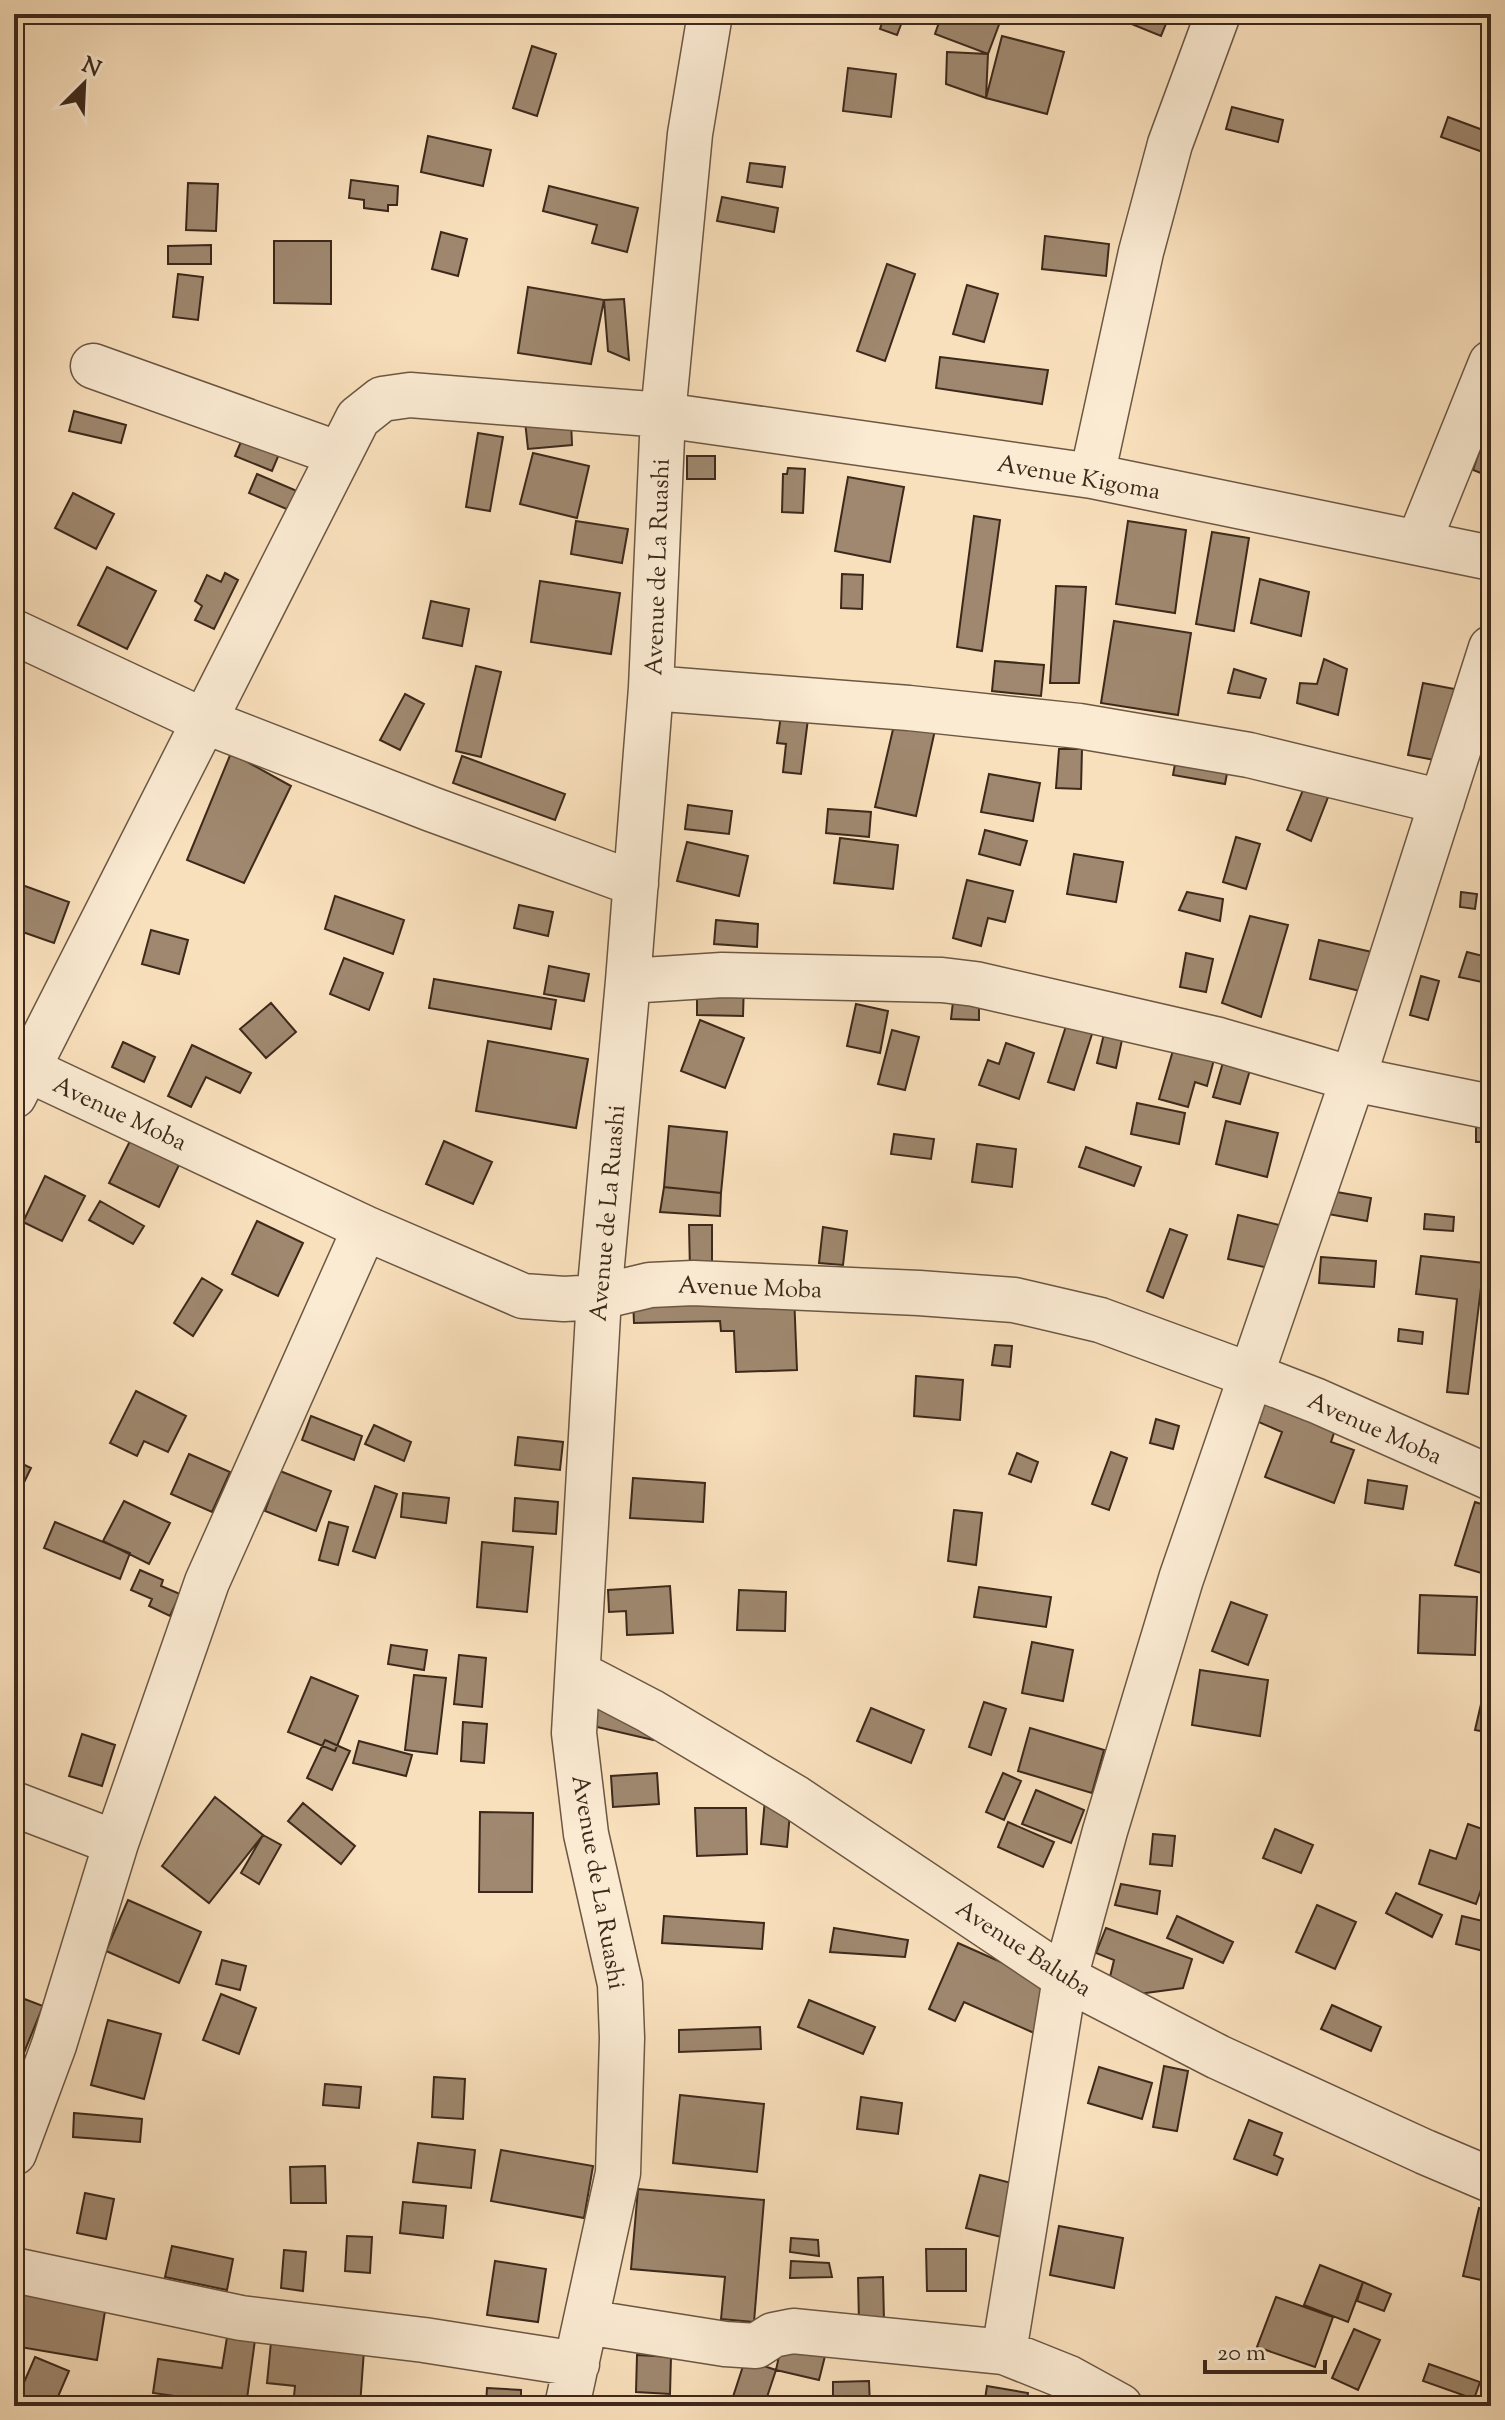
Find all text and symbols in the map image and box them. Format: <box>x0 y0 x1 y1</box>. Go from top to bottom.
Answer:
north arrow <box>44 44 124 124</box>
text: N <box>76 50 106 87</box>
street label: Avenue Kigoma <box>994 448 1163 510</box>
street label: Avenue de La Ruashi <box>638 458 680 676</box>
street label: Avenue Moba <box>47 1069 192 1161</box>
street label: Avenue de La Ruashi <box>583 1103 635 1323</box>
street label: Avenue Moba <box>677 1269 823 1309</box>
street label: Avenue Moba <box>1301 1385 1447 1475</box>
street label: Avenue de La Ruashi <box>561 1772 633 1992</box>
street label: Avenue Baluba <box>948 1893 1097 2006</box>
scale bar <box>1205 2324 1325 2374</box>
text: 20 m <box>1217 2337 1266 2371</box>

